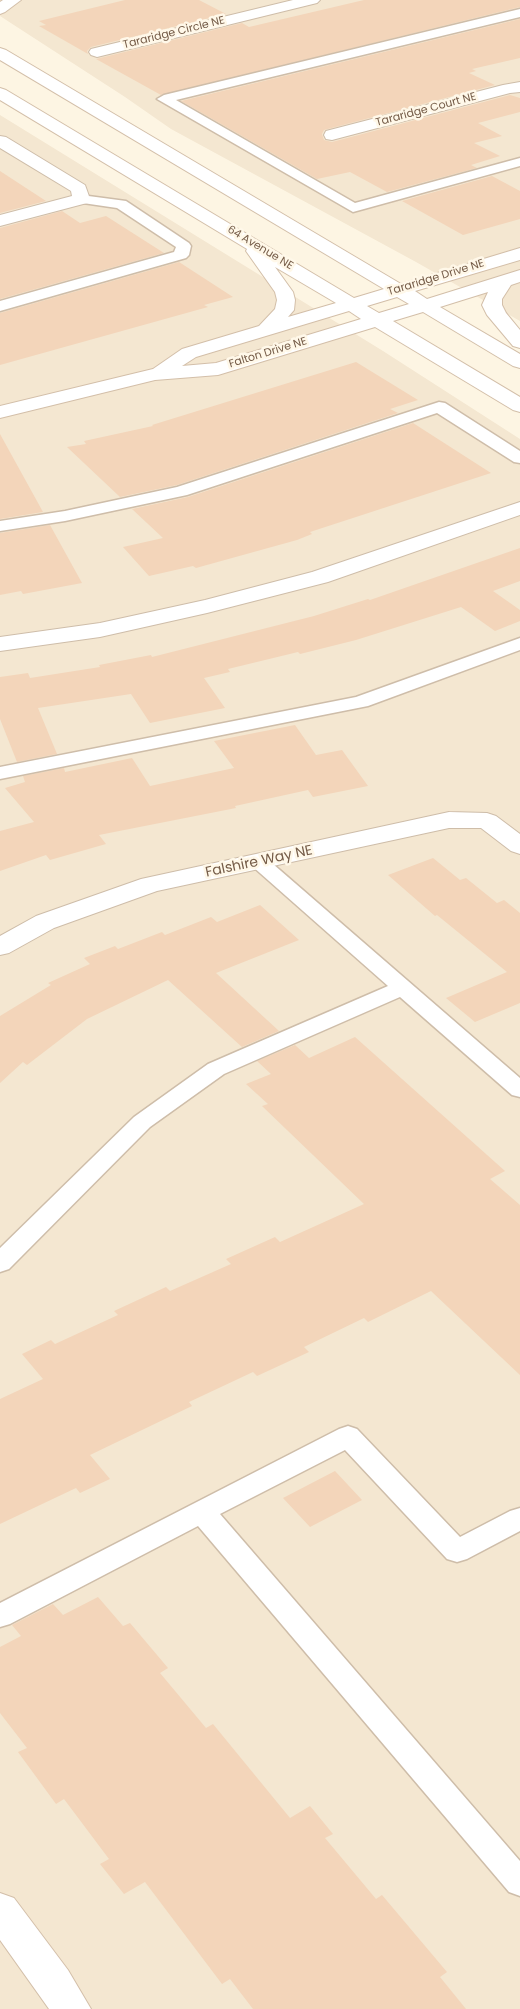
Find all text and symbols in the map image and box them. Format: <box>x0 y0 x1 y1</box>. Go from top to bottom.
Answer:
street label: Tararidge Circle NE <box>122 14 226 52</box>
street label: Tararidge Court NE <box>374 90 478 130</box>
street label: 64 Avenue NE <box>225 223 295 273</box>
street label: Tararidge Drive NE <box>386 257 486 299</box>
street label: Falton Drive NE <box>228 335 308 371</box>
street label: Falshire Way NE <box>204 842 314 882</box>

